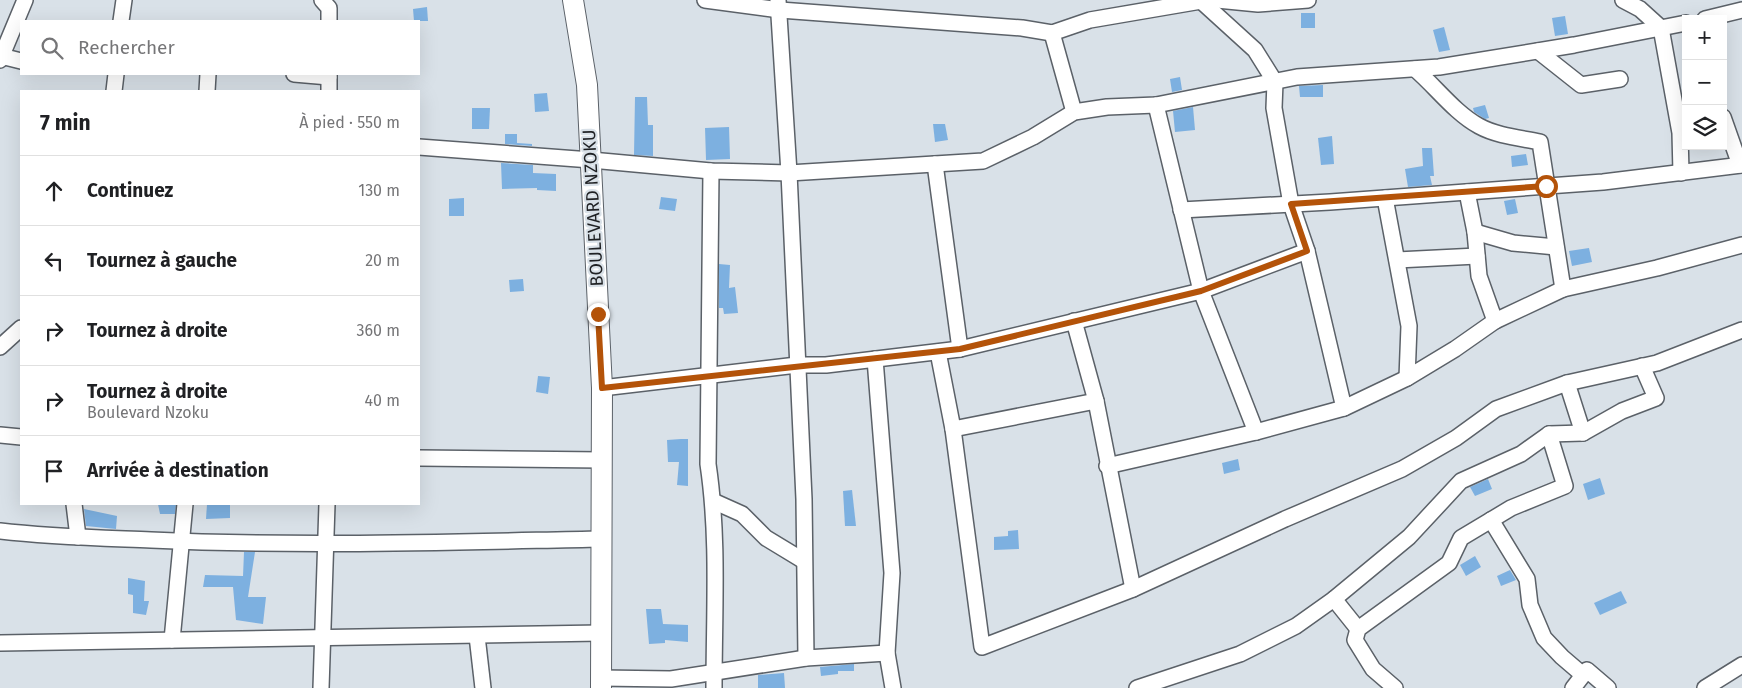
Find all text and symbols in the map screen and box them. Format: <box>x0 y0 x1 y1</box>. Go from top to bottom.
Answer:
map controls <box>1682 15 1727 150</box>
button: + <box>1682 15 1727 60</box>
search box <box>20 20 420 75</box>
icon: search <box>38 34 66 62</box>
text: Rechercher <box>78 36 175 59</box>
button: − <box>1682 60 1727 105</box>
button: layers <box>1682 105 1727 150</box>
text: 7 min <box>40 110 91 136</box>
text: À pied · 550 m <box>299 113 400 132</box>
street label: BOULEVARD NZOKU <box>578 129 608 287</box>
route start <box>1535 175 1558 198</box>
icon: ahead <box>40 177 68 205</box>
text: Continuez <box>87 179 173 202</box>
text: 130 m <box>358 181 400 200</box>
icon: left <box>40 247 68 275</box>
text: Tournez à gauche <box>87 249 237 272</box>
text: 20 m <box>365 251 400 270</box>
route end <box>587 303 610 326</box>
icon: right <box>40 317 68 345</box>
text: Tournez à droite <box>87 319 228 342</box>
text: 360 m <box>357 321 400 340</box>
text: Tournez à droite <box>87 380 228 403</box>
icon: right <box>40 387 68 415</box>
text: 40 m <box>365 391 400 410</box>
text: Boulevard Nzoku <box>87 403 209 422</box>
icon: arrive <box>40 457 68 485</box>
text: Arrivée à destination <box>87 459 269 482</box>

